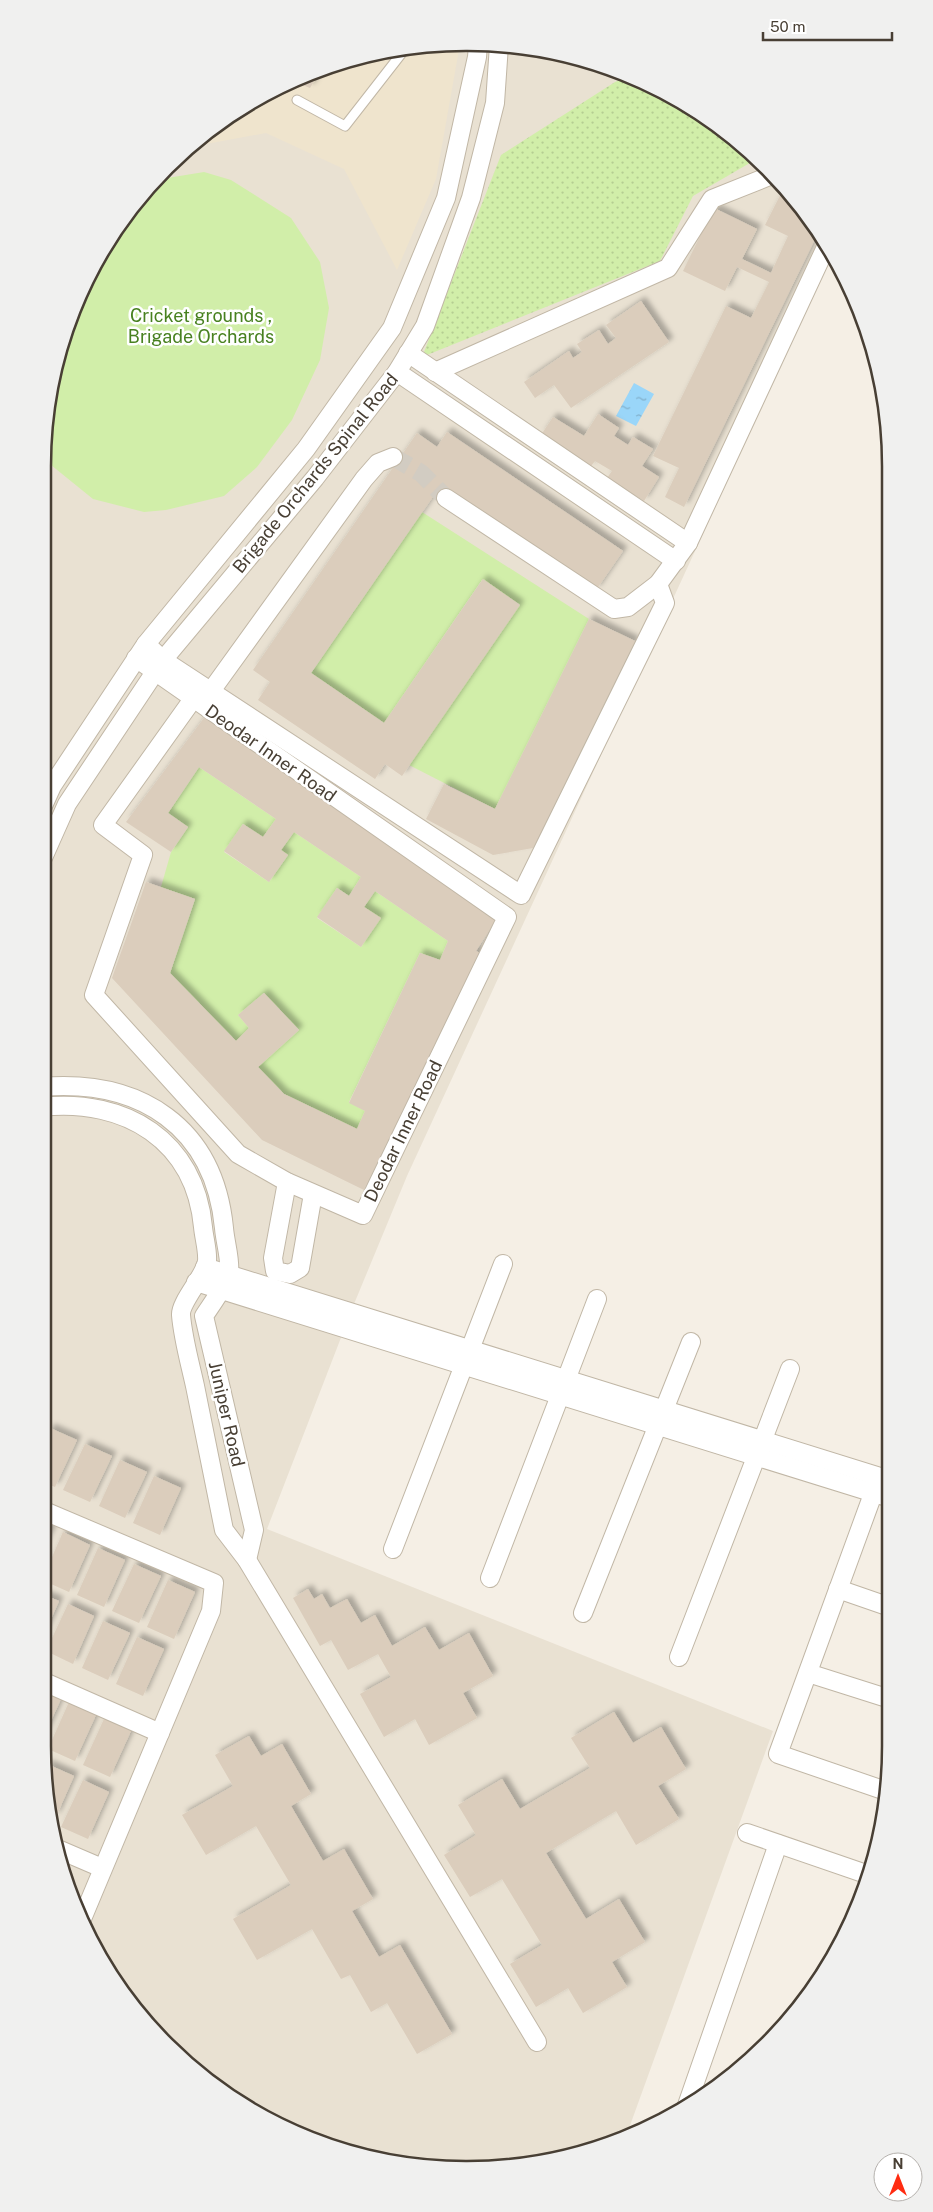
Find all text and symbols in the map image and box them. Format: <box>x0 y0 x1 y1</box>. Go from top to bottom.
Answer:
scale bar <box>763 10 892 42</box>
text: 50 m <box>770 18 805 35</box>
park label: Cricket grounds , Brigade Orchards <box>128 305 274 347</box>
street label: Brigade Orchards Spinal Road <box>228 369 402 577</box>
street label: Deodar Inner Road <box>201 700 341 806</box>
street label: Deodar Inner Road <box>360 1057 446 1205</box>
street label: Juniper Road <box>205 1359 249 1469</box>
north arrow <box>873 2152 923 2202</box>
text: N <box>893 2156 903 2172</box>

